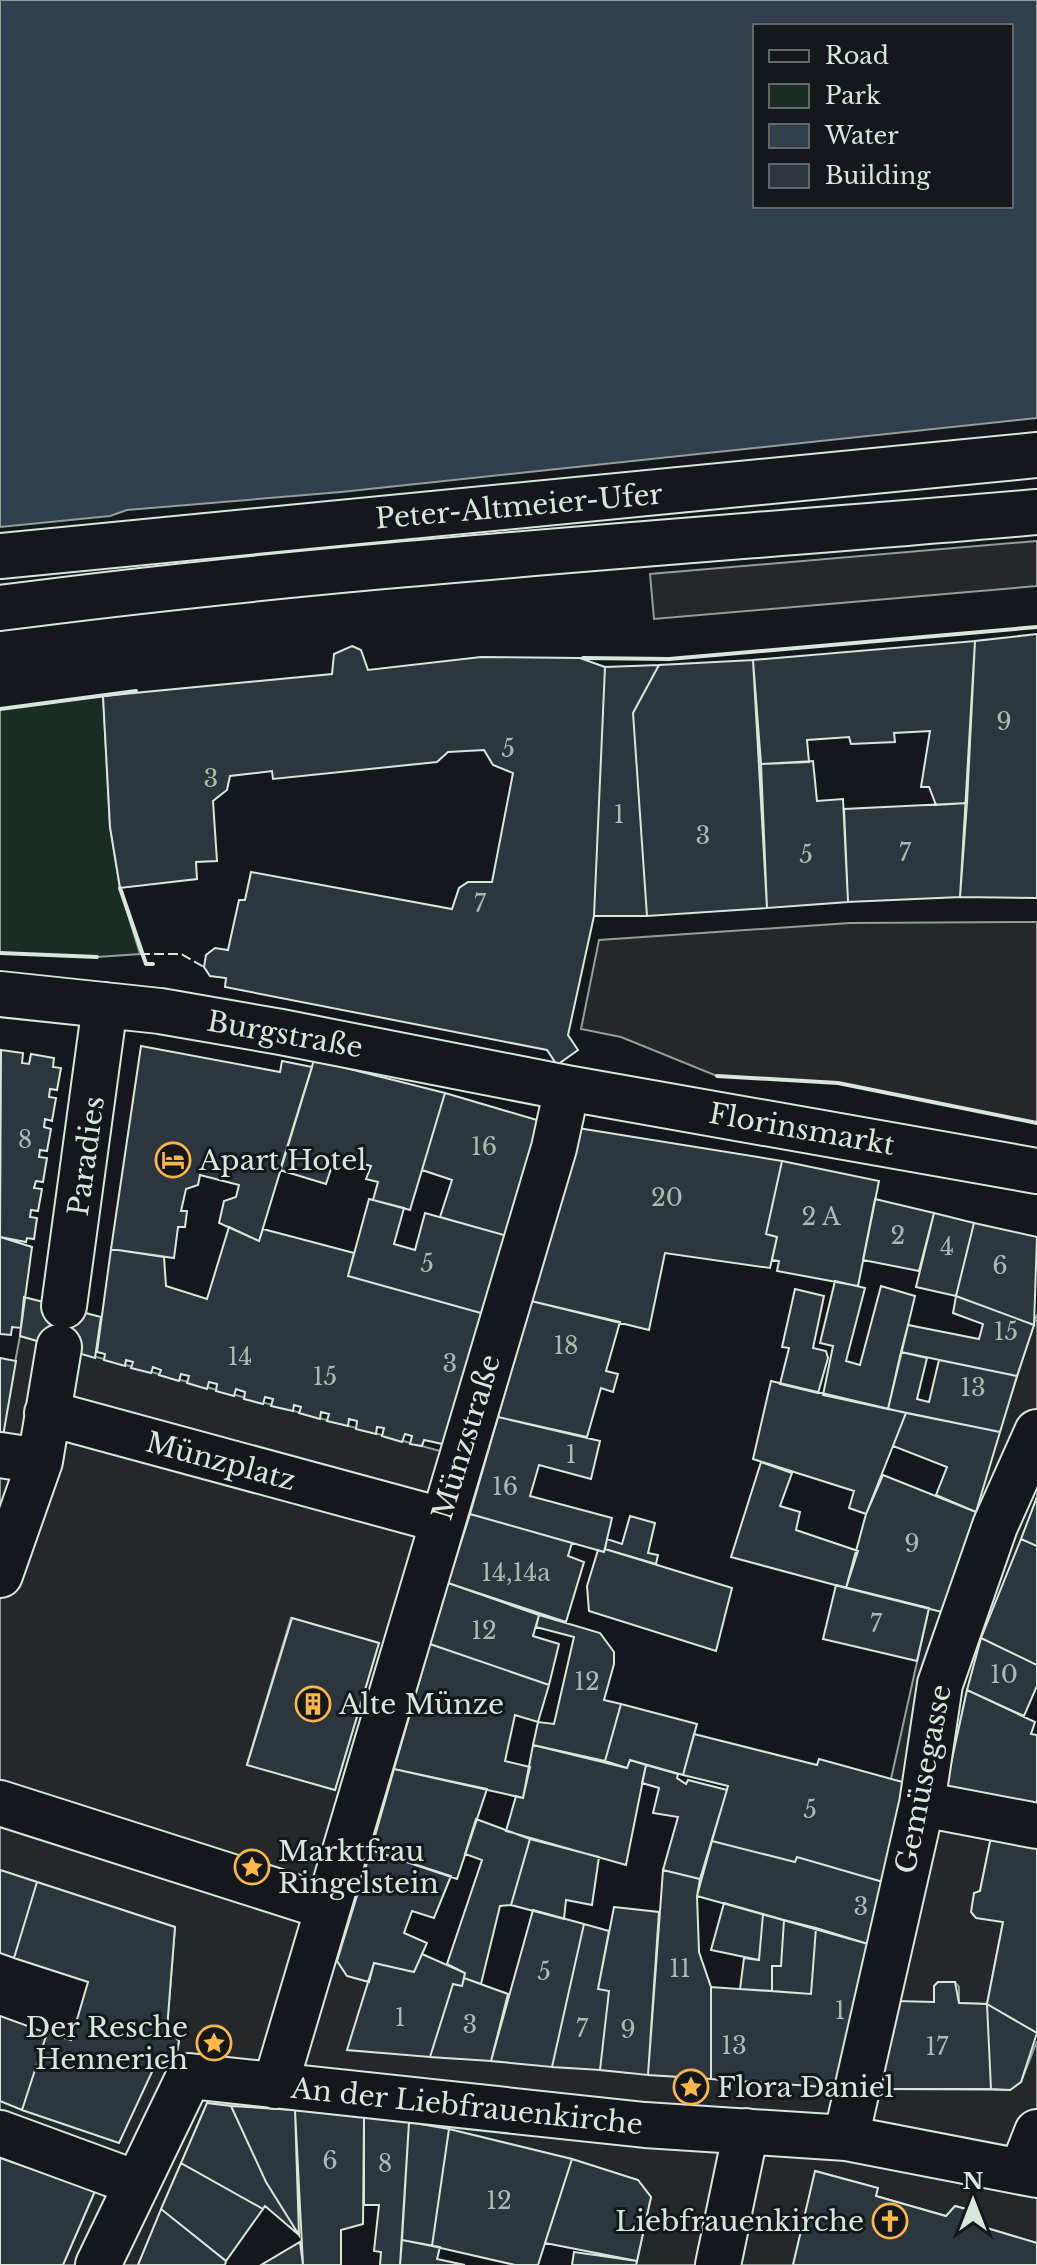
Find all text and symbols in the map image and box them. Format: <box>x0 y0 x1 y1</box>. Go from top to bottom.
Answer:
legend <box>753 24 1013 208</box>
text: Road <box>825 41 889 70</box>
text: Park <box>825 81 881 110</box>
text: Water <box>824 121 899 150</box>
text: Building <box>825 161 931 190</box>
street label: Peter-Altmeier-Ufer <box>374 476 665 536</box>
house number: 9 <box>996 707 1012 736</box>
house number: 5 <box>501 734 515 763</box>
house number: 3 <box>204 764 218 793</box>
house number: 1 <box>614 800 624 829</box>
house number: 3 <box>696 821 710 850</box>
house number: 7 <box>899 838 912 867</box>
house number: 5 <box>799 840 813 869</box>
house number: 7 <box>474 889 487 918</box>
street label: Burgstraße <box>204 1004 366 1065</box>
street label: Paradies <box>61 1094 112 1218</box>
street label: Florinsmarkt <box>706 1096 898 1163</box>
house number: 8 <box>18 1125 32 1154</box>
house number: 16 <box>471 1132 497 1161</box>
hotel icon: Apart Hotel <box>154 1141 192 1179</box>
place label: Apart Hotel <box>198 1143 366 1178</box>
house number: 20 <box>651 1183 683 1212</box>
house number: 2 A <box>801 1202 841 1231</box>
house number: 2 <box>891 1221 905 1250</box>
house number: 4 <box>940 1232 954 1261</box>
house number: 5 <box>420 1249 434 1278</box>
house number: 6 <box>992 1251 1008 1280</box>
house number: 15 <box>994 1317 1018 1346</box>
house number: 18 <box>553 1331 579 1360</box>
house number: 14 <box>228 1342 252 1371</box>
house number: 3 <box>443 1349 457 1378</box>
street label: Münzstraße <box>425 1350 508 1524</box>
house number: 15 <box>313 1362 337 1391</box>
house number: 13 <box>960 1373 986 1402</box>
street label: Münzplatz <box>142 1425 299 1498</box>
house number: 1 <box>566 1440 576 1469</box>
house number: 16 <box>492 1472 518 1501</box>
house number: 9 <box>904 1529 920 1558</box>
house number: 14,14a <box>481 1558 551 1587</box>
house number: 7 <box>870 1609 883 1638</box>
house number: 12 <box>471 1616 497 1645</box>
house number: 10 <box>990 1660 1018 1689</box>
house number: 12 <box>574 1667 600 1696</box>
street label: Gemüsegasse <box>888 1682 959 1877</box>
building icon: Alte Münze <box>294 1685 332 1723</box>
place label: Alte Münze <box>338 1687 504 1722</box>
house number: 5 <box>803 1795 817 1824</box>
place label: Marktfrau Ringelstein <box>278 1834 439 1901</box>
place icon: Marktfrau Ringelstein <box>233 1848 271 1886</box>
house number: 3 <box>854 1892 868 1921</box>
house number: 11 <box>669 1954 691 1983</box>
house number: 5 <box>537 1957 551 1986</box>
house number: 1 <box>835 1996 845 2025</box>
house number: 1 <box>395 2003 405 2032</box>
place label: Der Resche Hennerich <box>26 2010 188 2077</box>
house number: 3 <box>463 2010 477 2039</box>
house number: 7 <box>576 2014 589 2043</box>
house number: 9 <box>620 2015 636 2044</box>
place icon: Der Resche Hennerich <box>195 2024 233 2062</box>
house number: 13 <box>721 2031 747 2060</box>
house number: 17 <box>926 2032 949 2061</box>
place icon: Flora Daniel <box>672 2068 710 2106</box>
place label: Flora Daniel <box>717 2070 894 2105</box>
street label: An der Liebfrauenkirche <box>288 2071 645 2142</box>
house number: 6 <box>322 2146 338 2175</box>
house number: 8 <box>378 2149 392 2178</box>
north arrow <box>933 2161 1013 2241</box>
text: N <box>963 2168 984 2195</box>
house number: 12 <box>486 2186 512 2215</box>
church icon: Liebfrauenkirche <box>871 2202 909 2240</box>
place label: Liebfrauenkirche <box>615 2204 864 2239</box>

